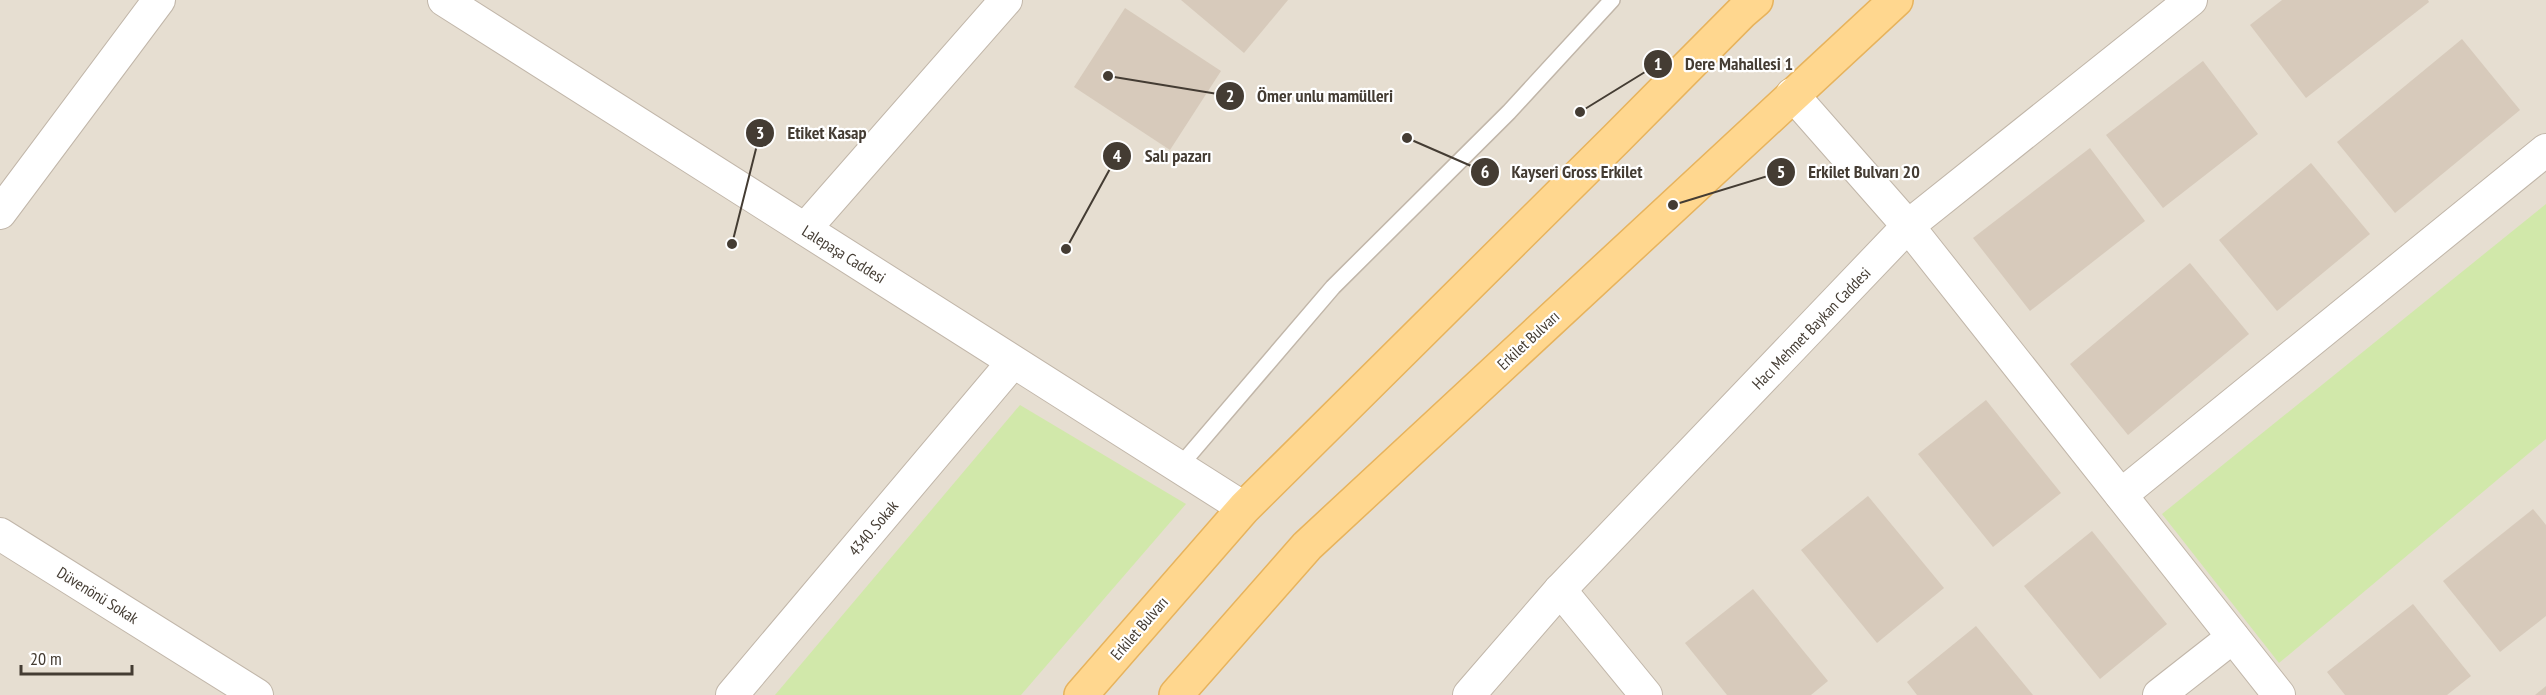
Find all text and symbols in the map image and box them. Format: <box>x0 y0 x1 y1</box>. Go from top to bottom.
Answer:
callout: Dere Mahallesi 1 <box>1643 46 1805 82</box>
text: 1 <box>1654 52 1662 75</box>
text: Dere Mahallesi 1 <box>1685 52 1793 75</box>
callout: Ömer unlu mamülleri <box>1215 78 1405 114</box>
text: 2 <box>1226 84 1234 107</box>
text: Ömer unlu mamülleri <box>1257 84 1393 107</box>
callout: Etiket Kasap <box>745 115 878 151</box>
text: 3 <box>756 121 764 144</box>
text: Etiket Kasap <box>787 121 867 144</box>
callout: Salı pazarı <box>1102 138 1223 174</box>
text: 4 <box>1113 144 1122 167</box>
text: Salı pazarı <box>1145 144 1211 167</box>
callout: Kayseri Gross Erkilet <box>1470 154 1655 190</box>
callout: Erkilet Bulvarı 20 <box>1766 154 1931 190</box>
text: 6 <box>1481 160 1489 183</box>
text: Kayseri Gross Erkilet <box>1512 160 1643 183</box>
text: 5 <box>1777 160 1785 183</box>
text: Erkilet Bulvarı 20 <box>1808 160 1920 183</box>
street label: Lalepaşa Caddesi <box>799 220 889 288</box>
street label: Hacı Mehmet Baykan Caddesi <box>1748 263 1874 393</box>
street label: Erkilet Bulvarı <box>1493 306 1563 374</box>
street label: 4340. Sokak <box>844 495 903 560</box>
street label: Düvenönü Sokak <box>54 562 143 628</box>
street label: Erkilet Bulvarı <box>1106 592 1172 664</box>
scale bar <box>21 638 132 676</box>
text: 20 m <box>30 647 62 670</box>

